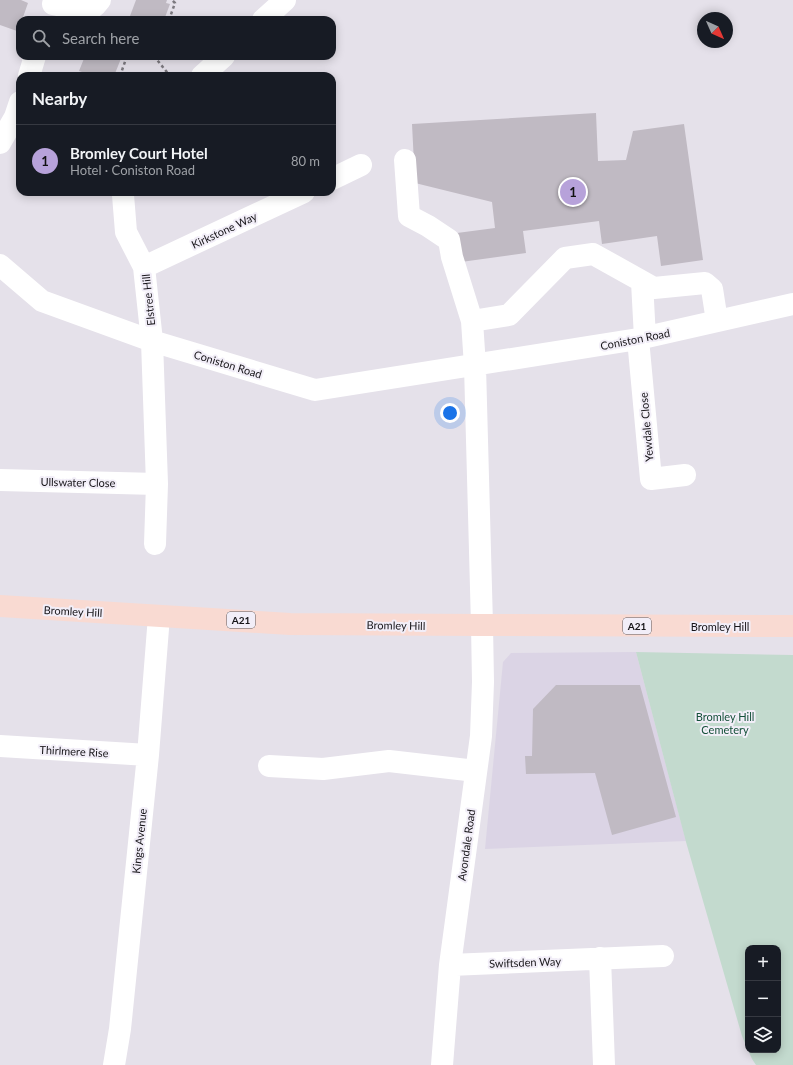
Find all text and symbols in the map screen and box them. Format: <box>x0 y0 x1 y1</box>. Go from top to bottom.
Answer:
north arrow <box>697 12 733 48</box>
search box <box>16 16 336 60</box>
icon: search <box>30 27 52 49</box>
text: Search here <box>62 29 139 47</box>
text: Nearby <box>32 88 87 109</box>
text: Bromley Court Hotel <box>70 144 208 162</box>
text: 1 <box>41 153 49 169</box>
text: 80 m <box>291 153 320 169</box>
text: Hotel · Coniston Road <box>70 162 195 178</box>
pin: 1 <box>560 177 586 207</box>
street label: Kirkstone Way <box>189 209 259 251</box>
street label: Elstree Hill <box>139 273 157 327</box>
street label: Coniston Road <box>599 326 671 352</box>
street label: Coniston Road <box>192 347 264 381</box>
street label: Yewdale Close <box>636 392 656 462</box>
your location <box>440 403 460 423</box>
street label: Ullswater Close <box>40 475 116 489</box>
street label: Bromley Hill <box>43 603 103 619</box>
road number: A21 <box>227 612 255 628</box>
street label: Bromley Hill <box>367 618 425 632</box>
road number: A21 <box>623 618 651 634</box>
street label: Bromley Hill <box>691 620 749 633</box>
park label: Bromley Hill Cemetery <box>696 710 754 736</box>
street label: Thirlmere Rise <box>39 743 109 759</box>
street label: Kings Avenue <box>129 808 149 874</box>
street label: Avondale Road <box>455 808 477 882</box>
map controls <box>745 945 781 1053</box>
button: + <box>745 945 781 981</box>
street label: Swiftsden Way <box>489 954 561 970</box>
button: − <box>745 981 781 1017</box>
button: layers <box>745 1017 781 1053</box>

